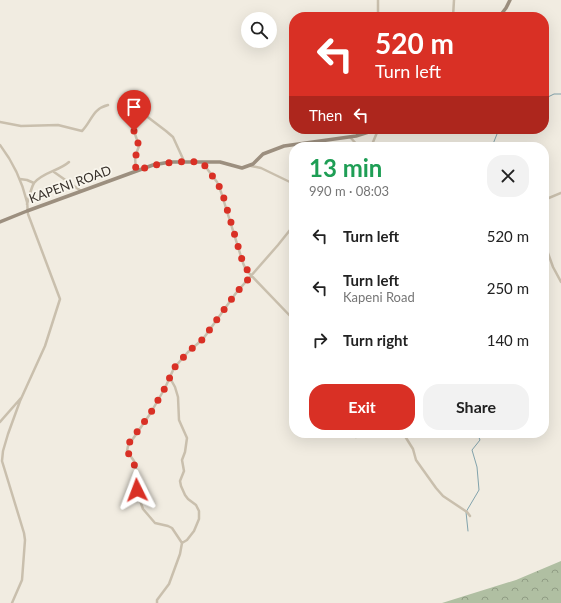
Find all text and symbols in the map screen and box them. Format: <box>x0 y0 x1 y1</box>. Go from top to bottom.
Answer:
map controls <box>241 12 277 48</box>
button: search <box>241 12 277 48</box>
text: 520 m <box>375 26 454 60</box>
icon: left <box>309 28 361 80</box>
text: Turn left <box>375 60 441 82</box>
pin <box>117 90 151 131</box>
icon: arrive <box>123 96 145 118</box>
icon: left <box>350 104 372 126</box>
text: Then <box>309 106 342 124</box>
text: 13 min <box>309 153 382 182</box>
button: close <box>487 155 529 197</box>
street label: KAPENI ROAD <box>27 162 113 206</box>
text: 990 m · 08:03 <box>309 183 389 199</box>
icon: left <box>309 225 331 247</box>
text: Turn left <box>343 227 399 245</box>
text: 520 m <box>487 227 529 245</box>
text: Turn left <box>343 271 399 289</box>
icon: left <box>309 277 331 299</box>
text: 250 m <box>487 279 529 297</box>
text: Kapeni Road <box>343 289 415 305</box>
icon: right <box>309 329 331 351</box>
text: Turn right <box>343 331 408 349</box>
text: 140 m <box>487 331 529 349</box>
button: Exit <box>309 384 415 430</box>
button: Share <box>423 384 529 430</box>
position arrow <box>116 469 158 511</box>

